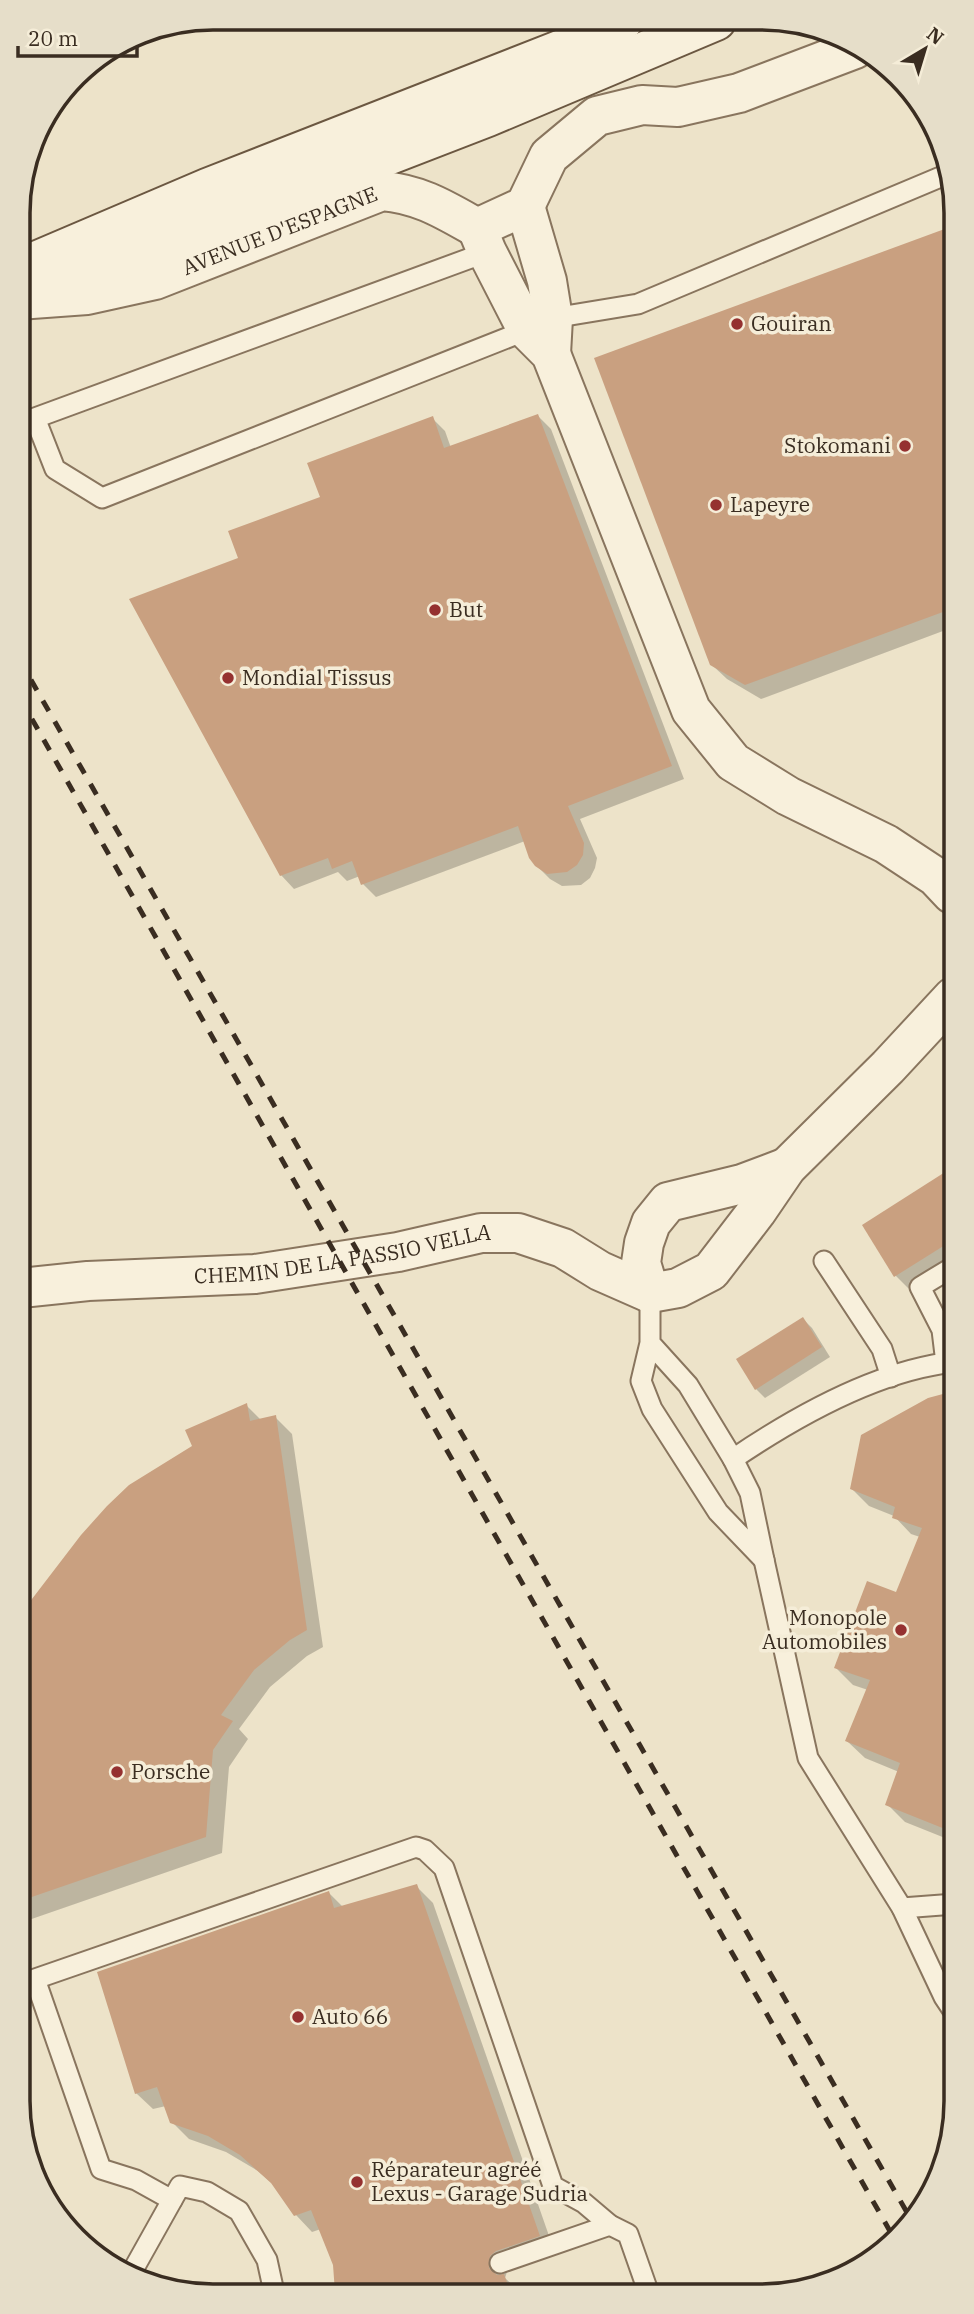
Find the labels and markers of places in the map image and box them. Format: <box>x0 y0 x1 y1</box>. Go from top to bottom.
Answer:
place label: Gouiran <box>751 309 832 337</box>
marker: Gouiran <box>729 316 745 332</box>
place label: Stokomani <box>784 431 891 459</box>
marker: Stokomani <box>897 438 913 454</box>
place label: Lapeyre <box>730 490 810 518</box>
marker: Lapeyre <box>708 497 724 513</box>
place label: But <box>449 595 483 623</box>
marker: But <box>427 602 443 618</box>
place label: Mondial Tissus <box>242 663 392 691</box>
marker: Mondial Tissus <box>220 670 236 686</box>
place label: Monopole Automobiles <box>762 1603 887 1655</box>
marker: Monopole Automobiles <box>893 1622 909 1638</box>
place label: Porsche <box>131 1757 210 1785</box>
marker: Porsche <box>109 1764 125 1780</box>
place label: Auto 66 <box>312 2002 388 2030</box>
marker: Auto 66 <box>290 2009 306 2025</box>
place label: Réparateur agréé Lexus - Garage Sudria <box>371 2155 588 2207</box>
marker: Réparateur agréé Lexus - Garage Sudria <box>349 2174 365 2190</box>

